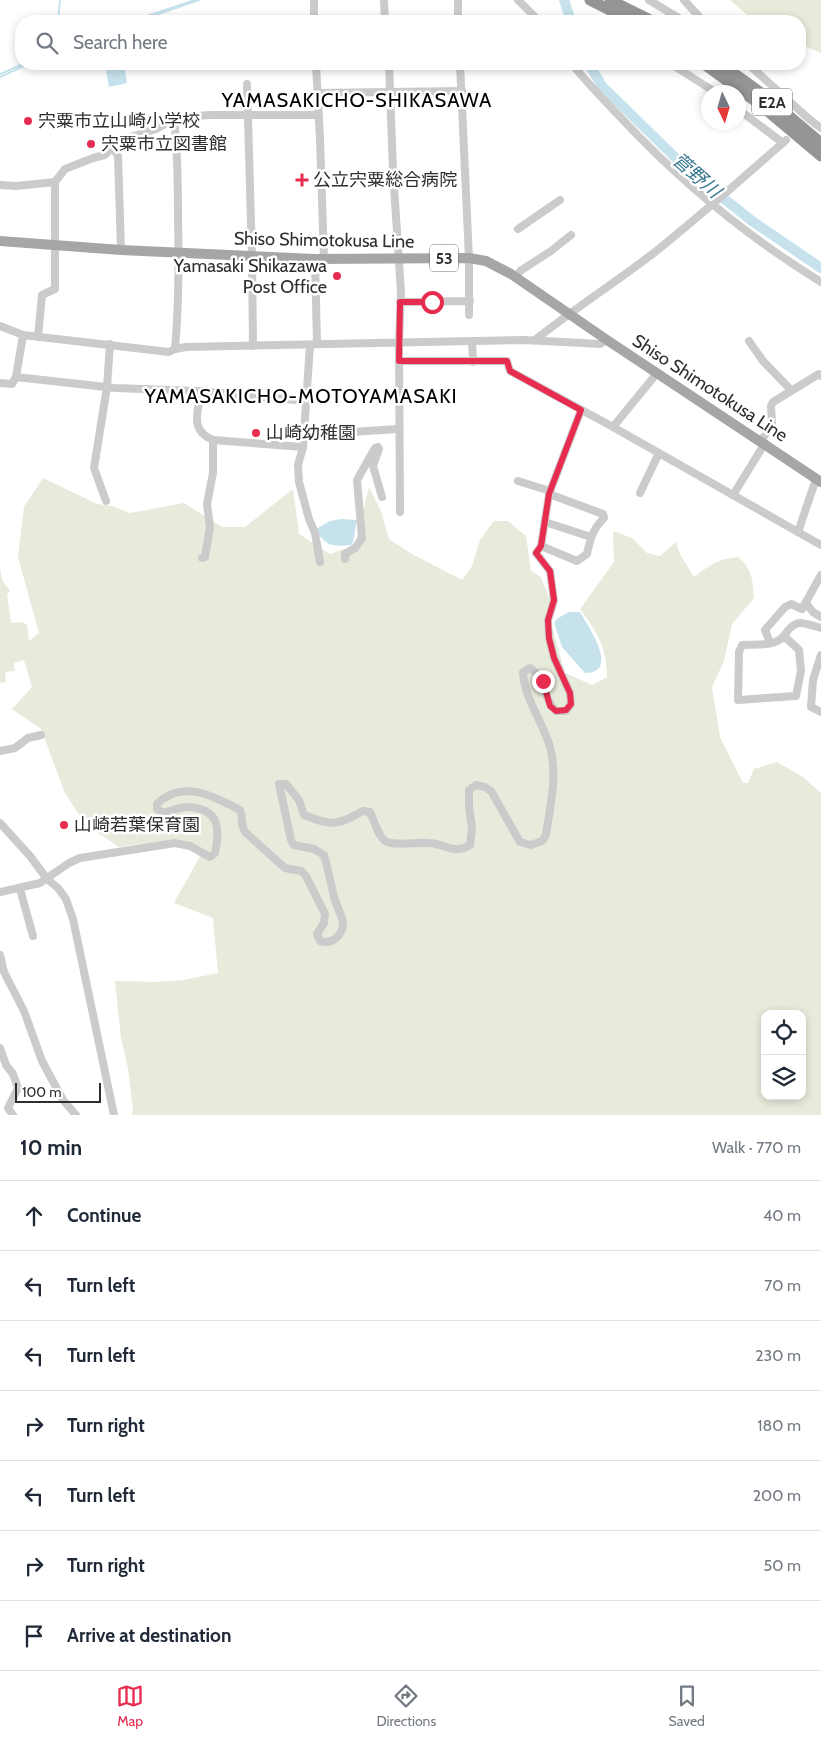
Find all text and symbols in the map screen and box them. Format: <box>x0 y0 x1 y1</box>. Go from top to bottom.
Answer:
search box <box>15 15 806 70</box>
icon: search <box>33 29 61 57</box>
text: Search here <box>73 31 167 54</box>
north arrow <box>701 85 746 130</box>
district label: YAMASAKICHO-SHIKASAWA <box>221 88 492 112</box>
road number: E2A <box>752 88 792 115</box>
place label: 宍粟市立山崎小学校 <box>38 110 200 132</box>
marker: 宍粟市立山崎小学校 <box>22 115 34 127</box>
place label: 宍粟市立図書館 <box>101 133 227 155</box>
marker: 宍粟市立図書館 <box>85 138 97 150</box>
water label: 菅野川 <box>668 148 727 204</box>
place label: 公立宍粟総合病院 <box>313 169 457 191</box>
marker: 公立宍粟総合病院 <box>295 173 309 187</box>
street label: Shiso Shimotokusa Line <box>234 227 414 253</box>
road number: 53 <box>430 244 458 272</box>
place label: Yamasaki Shikazawa Post Office <box>173 255 327 298</box>
marker: Yamasaki Shikazawa Post Office <box>331 270 343 282</box>
route start <box>421 291 444 314</box>
street label: Shiso Shimotokusa Line <box>628 330 792 446</box>
district label: YAMASAKICHO-MOTOYAMASAKI <box>143 384 458 408</box>
place label: 山崎幼稚園 <box>266 422 356 444</box>
marker: 山崎幼稚園 <box>250 427 262 439</box>
route end <box>532 670 555 693</box>
place label: 山崎若葉保育園 <box>74 814 200 836</box>
marker: 山崎若葉保育園 <box>58 819 70 831</box>
map controls <box>761 1010 806 1100</box>
button: locate <box>761 1010 806 1055</box>
button: layers <box>761 1055 806 1100</box>
scale bar <box>15 1080 101 1103</box>
text: 100 m <box>22 1083 62 1101</box>
text: 10 min <box>20 1135 82 1160</box>
text: Walk · 770 m <box>712 1138 801 1157</box>
icon: ahead <box>20 1202 48 1230</box>
text: Continue <box>67 1204 141 1227</box>
text: 40 m <box>763 1206 801 1225</box>
icon: left <box>20 1272 48 1300</box>
text: Turn left <box>67 1274 135 1297</box>
text: 70 m <box>764 1276 801 1295</box>
icon: left <box>20 1342 48 1370</box>
text: Turn left <box>67 1344 135 1367</box>
text: 230 m <box>755 1346 801 1365</box>
icon: right <box>20 1412 48 1440</box>
text: Turn right <box>67 1414 145 1437</box>
text: 180 m <box>757 1416 801 1435</box>
icon: left <box>20 1482 48 1510</box>
text: Turn left <box>67 1484 135 1507</box>
text: 200 m <box>753 1486 801 1505</box>
icon: right <box>20 1552 48 1580</box>
text: Turn right <box>67 1554 145 1577</box>
text: 50 m <box>764 1556 801 1575</box>
icon: arrive <box>20 1622 48 1650</box>
text: Arrive at destination <box>67 1624 231 1647</box>
tab: Map <box>116 1682 144 1730</box>
tab: Directions <box>376 1682 436 1730</box>
tab: Saved <box>668 1682 705 1730</box>

